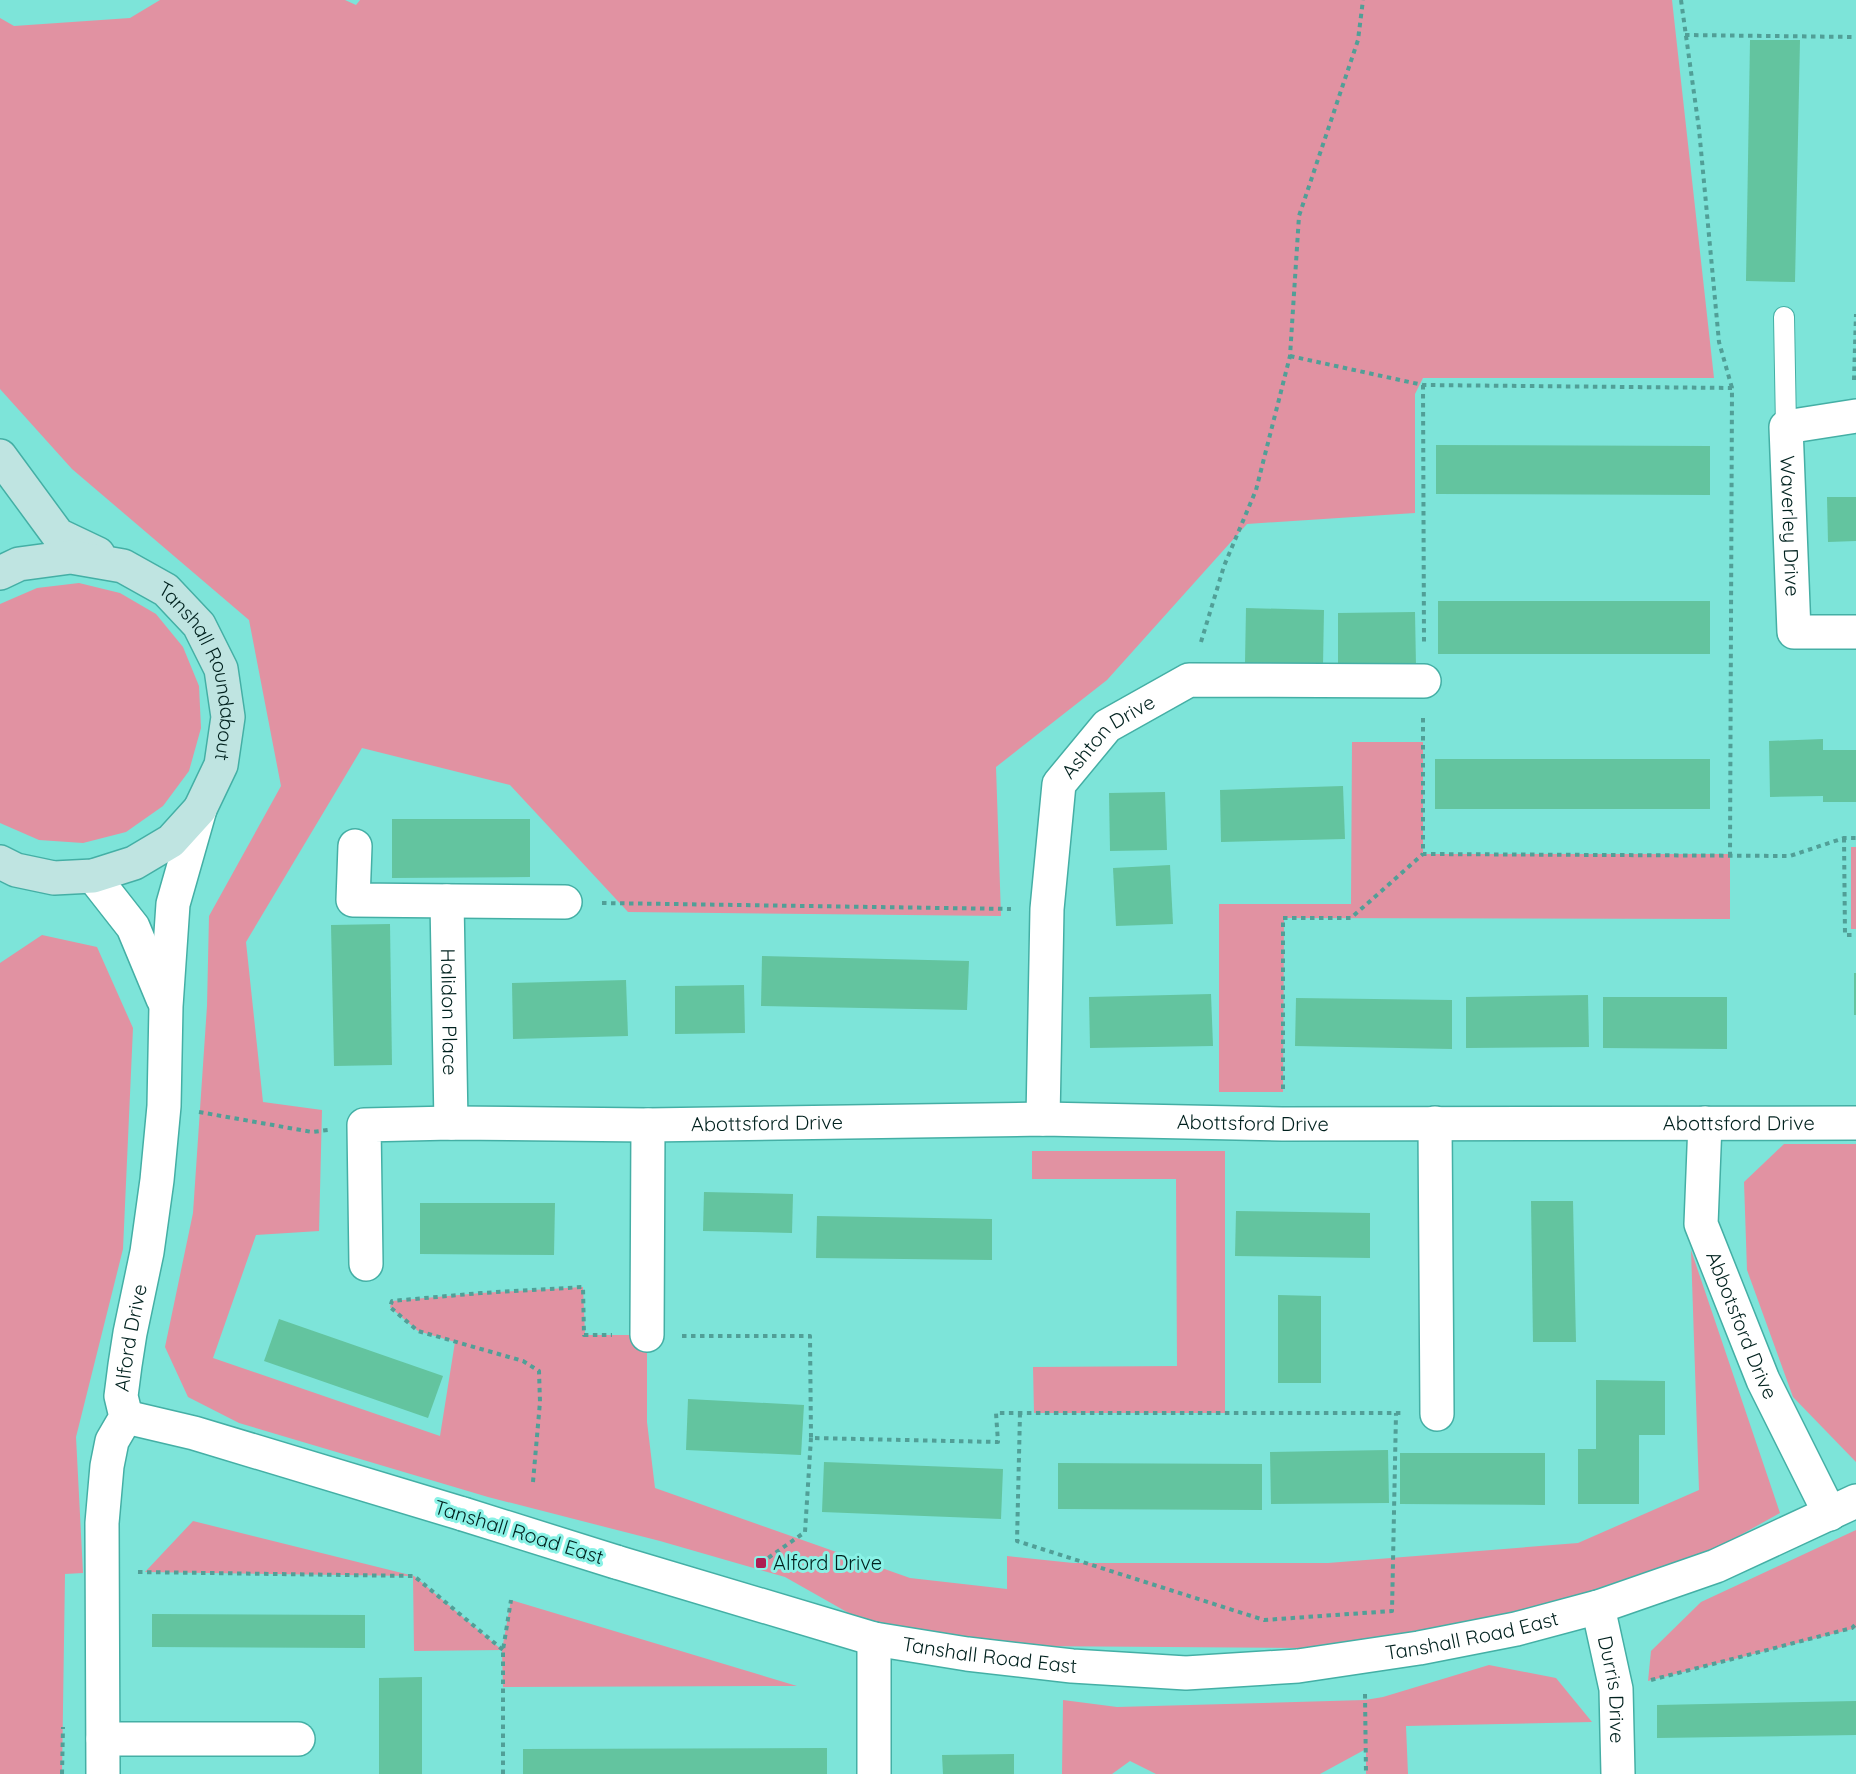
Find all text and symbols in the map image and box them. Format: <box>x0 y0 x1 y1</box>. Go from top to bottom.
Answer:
street label: Waverley Drive <box>1775 455 1806 597</box>
street label: Tanshall Roundabout <box>154 575 241 762</box>
street label: Ashton Drive <box>1056 689 1159 784</box>
street label: Halidon Place <box>436 948 463 1076</box>
street label: Abottsford Drive <box>691 1109 843 1136</box>
street label: Abottsford Drive <box>1177 1109 1329 1136</box>
street label: Abottsford Drive <box>1663 1110 1815 1135</box>
street label: Abbotsford Drive <box>1701 1247 1783 1403</box>
street label: Alford Drive <box>109 1282 152 1393</box>
street label: Tanshall Road East <box>431 1494 607 1569</box>
place label: Alford Drive <box>773 1550 882 1575</box>
marker: Alford Drive <box>754 1556 768 1570</box>
street label: Tanshall Road East <box>1383 1605 1561 1665</box>
street label: Tanshall Road East <box>900 1631 1078 1678</box>
street label: Durris Drive <box>1593 1633 1630 1744</box>

